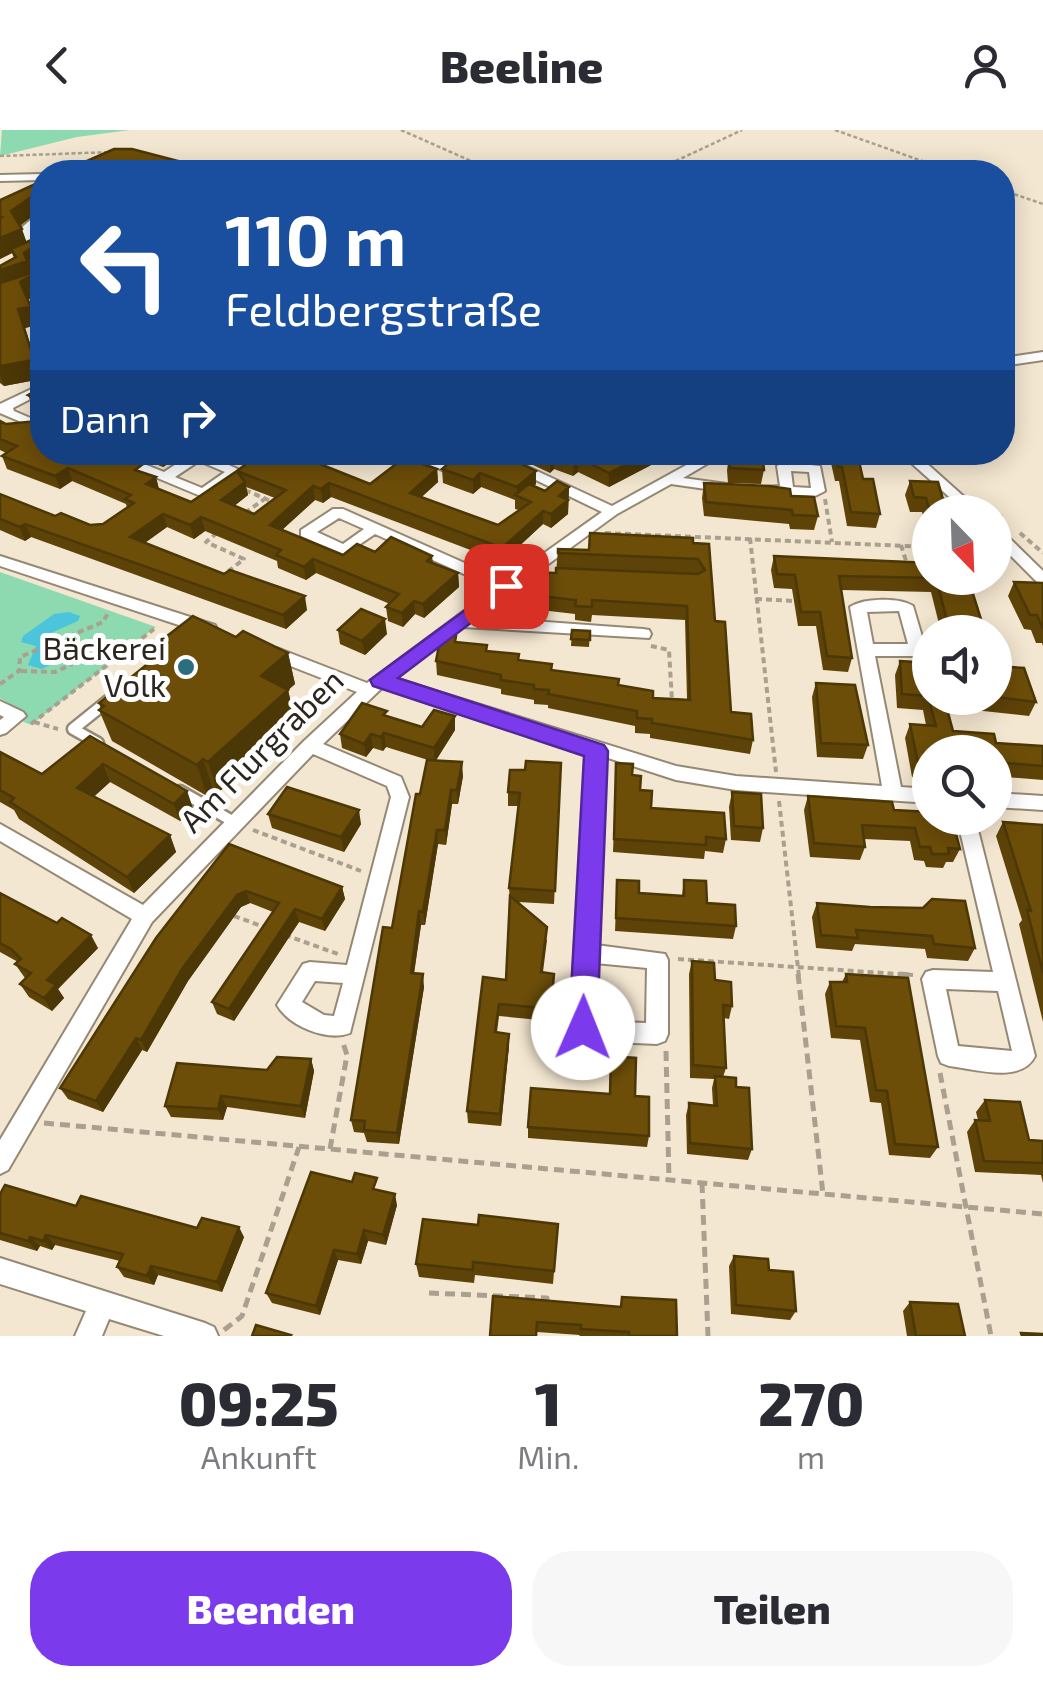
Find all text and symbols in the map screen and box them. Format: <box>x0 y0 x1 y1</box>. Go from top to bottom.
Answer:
icon: back <box>30 38 85 93</box>
text: Beeline <box>440 38 603 92</box>
icon: person <box>958 38 1013 93</box>
text: 110 m <box>225 196 406 280</box>
icon: left <box>60 200 190 330</box>
text: Feldbergstraße <box>225 281 542 335</box>
icon: right <box>170 390 225 445</box>
text: Dann <box>60 395 150 441</box>
north arrow <box>912 495 1012 595</box>
map controls <box>912 495 1012 835</box>
pin <box>464 544 549 629</box>
icon: arrive <box>479 559 534 614</box>
button: sound <box>912 615 1012 715</box>
place label: Bäckerei Volk <box>42 628 166 703</box>
marker: Bäckerei Volk <box>175 656 197 678</box>
street label: Am Flurgraben <box>171 660 350 839</box>
button: search <box>912 735 1012 835</box>
position arrow <box>531 976 635 1080</box>
text: 09:25 <box>179 1366 339 1438</box>
text: 1 <box>535 1366 562 1438</box>
text: 270 <box>758 1366 864 1438</box>
text: Ankunft <box>201 1437 317 1475</box>
text: Min. <box>517 1437 579 1475</box>
text: m <box>797 1437 825 1475</box>
button: Beenden <box>30 1551 512 1666</box>
button: Teilen <box>532 1551 1013 1666</box>

